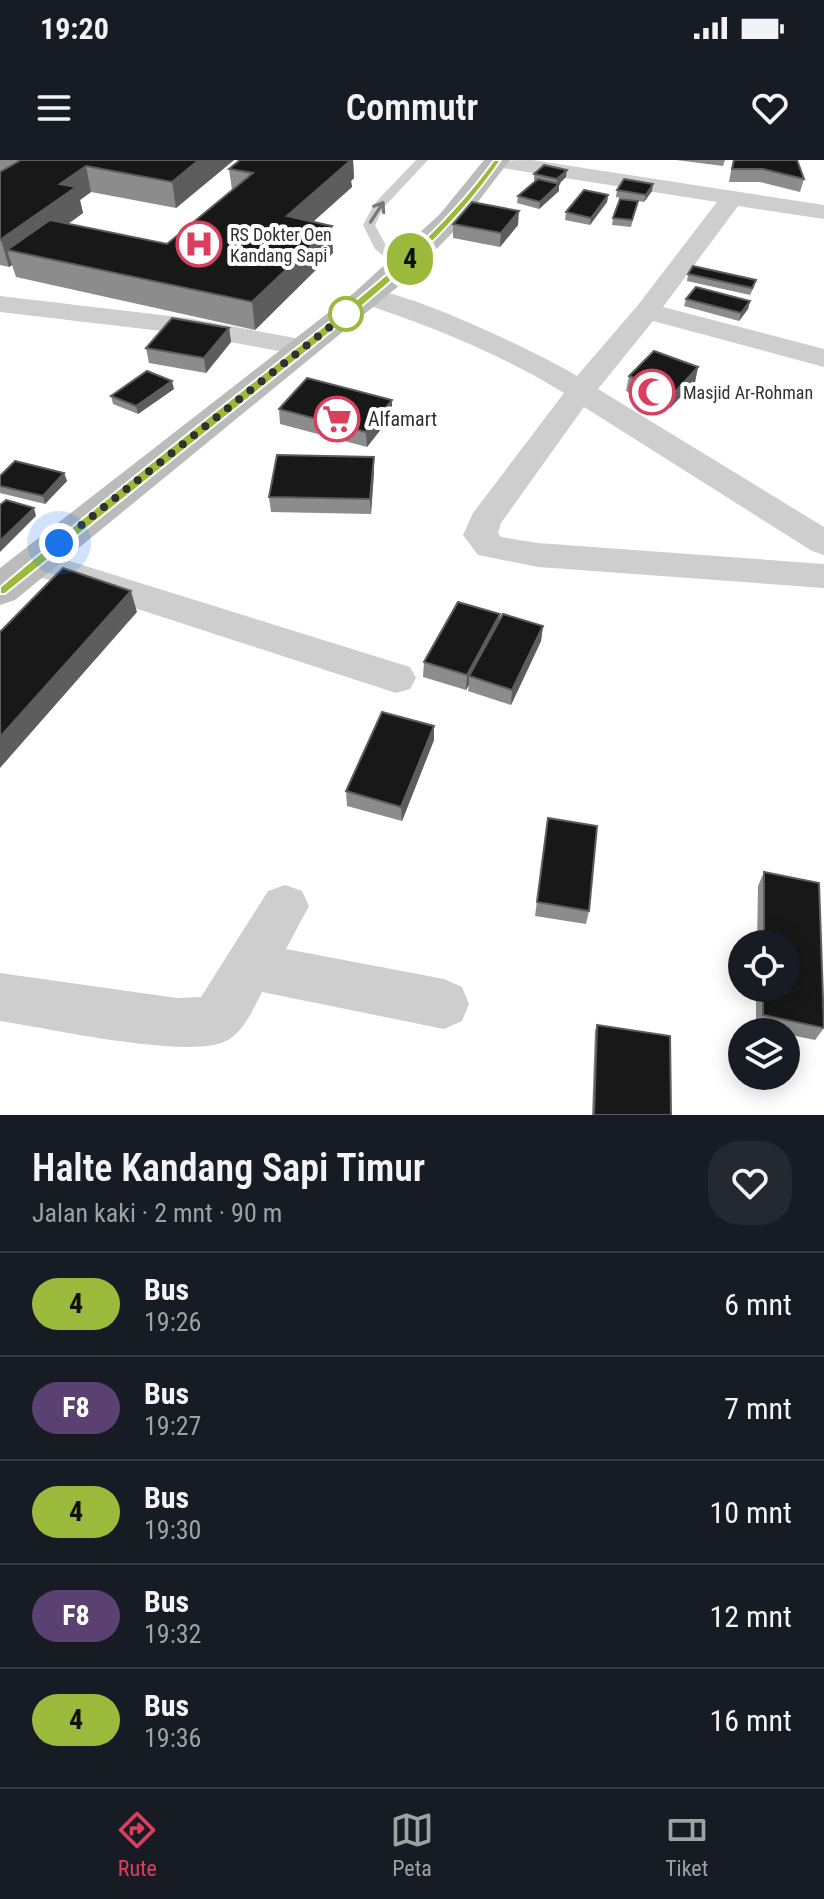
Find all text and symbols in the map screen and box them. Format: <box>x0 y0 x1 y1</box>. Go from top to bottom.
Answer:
text: 19:20 <box>40 11 109 46</box>
icon: menu <box>32 86 76 130</box>
icon: heart <box>748 86 792 130</box>
text: Commutr <box>346 87 478 129</box>
one-way arrow <box>369 201 385 224</box>
hospital icon: RS Dokter Oen Kandang Sapi <box>175 220 223 268</box>
place label: RS Dokter Oen Kandang Sapi <box>230 224 332 266</box>
line badge: 4 <box>384 233 436 285</box>
text: 4 <box>403 242 417 275</box>
unlabelled marker <box>329 297 363 331</box>
mosque icon: Masjid Ar-Rohman <box>628 368 676 416</box>
place label: Masjid Ar-Rohman <box>683 382 813 403</box>
supermarket icon: Alfamart <box>313 395 361 443</box>
place label: Alfamart <box>368 407 437 431</box>
your location <box>39 523 79 563</box>
map controls <box>728 930 800 1090</box>
button: locate <box>728 930 800 1002</box>
button: layers <box>728 1018 800 1090</box>
button: heart <box>708 1141 792 1225</box>
text: Halte Kandang Sapi Timur <box>32 1146 425 1190</box>
text: Jalan kaki · 2 mnt · 90 m <box>32 1198 282 1228</box>
text: Bus <box>144 1272 189 1307</box>
text: 4 <box>69 1287 83 1320</box>
text: 6 mnt <box>724 1287 792 1322</box>
text: 19:26 <box>144 1307 201 1337</box>
text: Bus <box>144 1376 189 1411</box>
text: F8 <box>62 1391 90 1424</box>
text: 7 mnt <box>724 1391 792 1426</box>
text: 19:27 <box>144 1411 201 1441</box>
text: Bus <box>144 1480 189 1515</box>
text: 4 <box>69 1495 83 1528</box>
text: 10 mnt <box>710 1495 792 1530</box>
text: 19:30 <box>144 1515 201 1545</box>
text: Bus <box>144 1584 189 1619</box>
text: F8 <box>62 1599 90 1632</box>
text: 12 mnt <box>710 1599 792 1634</box>
text: 19:32 <box>144 1619 201 1649</box>
text: Bus <box>144 1688 189 1723</box>
text: 4 <box>69 1703 83 1736</box>
text: 16 mnt <box>710 1703 792 1738</box>
text: 19:36 <box>144 1723 201 1753</box>
tab: Rute <box>115 1808 159 1881</box>
tab: Peta <box>390 1808 434 1881</box>
tab: Tiket <box>665 1808 709 1881</box>

